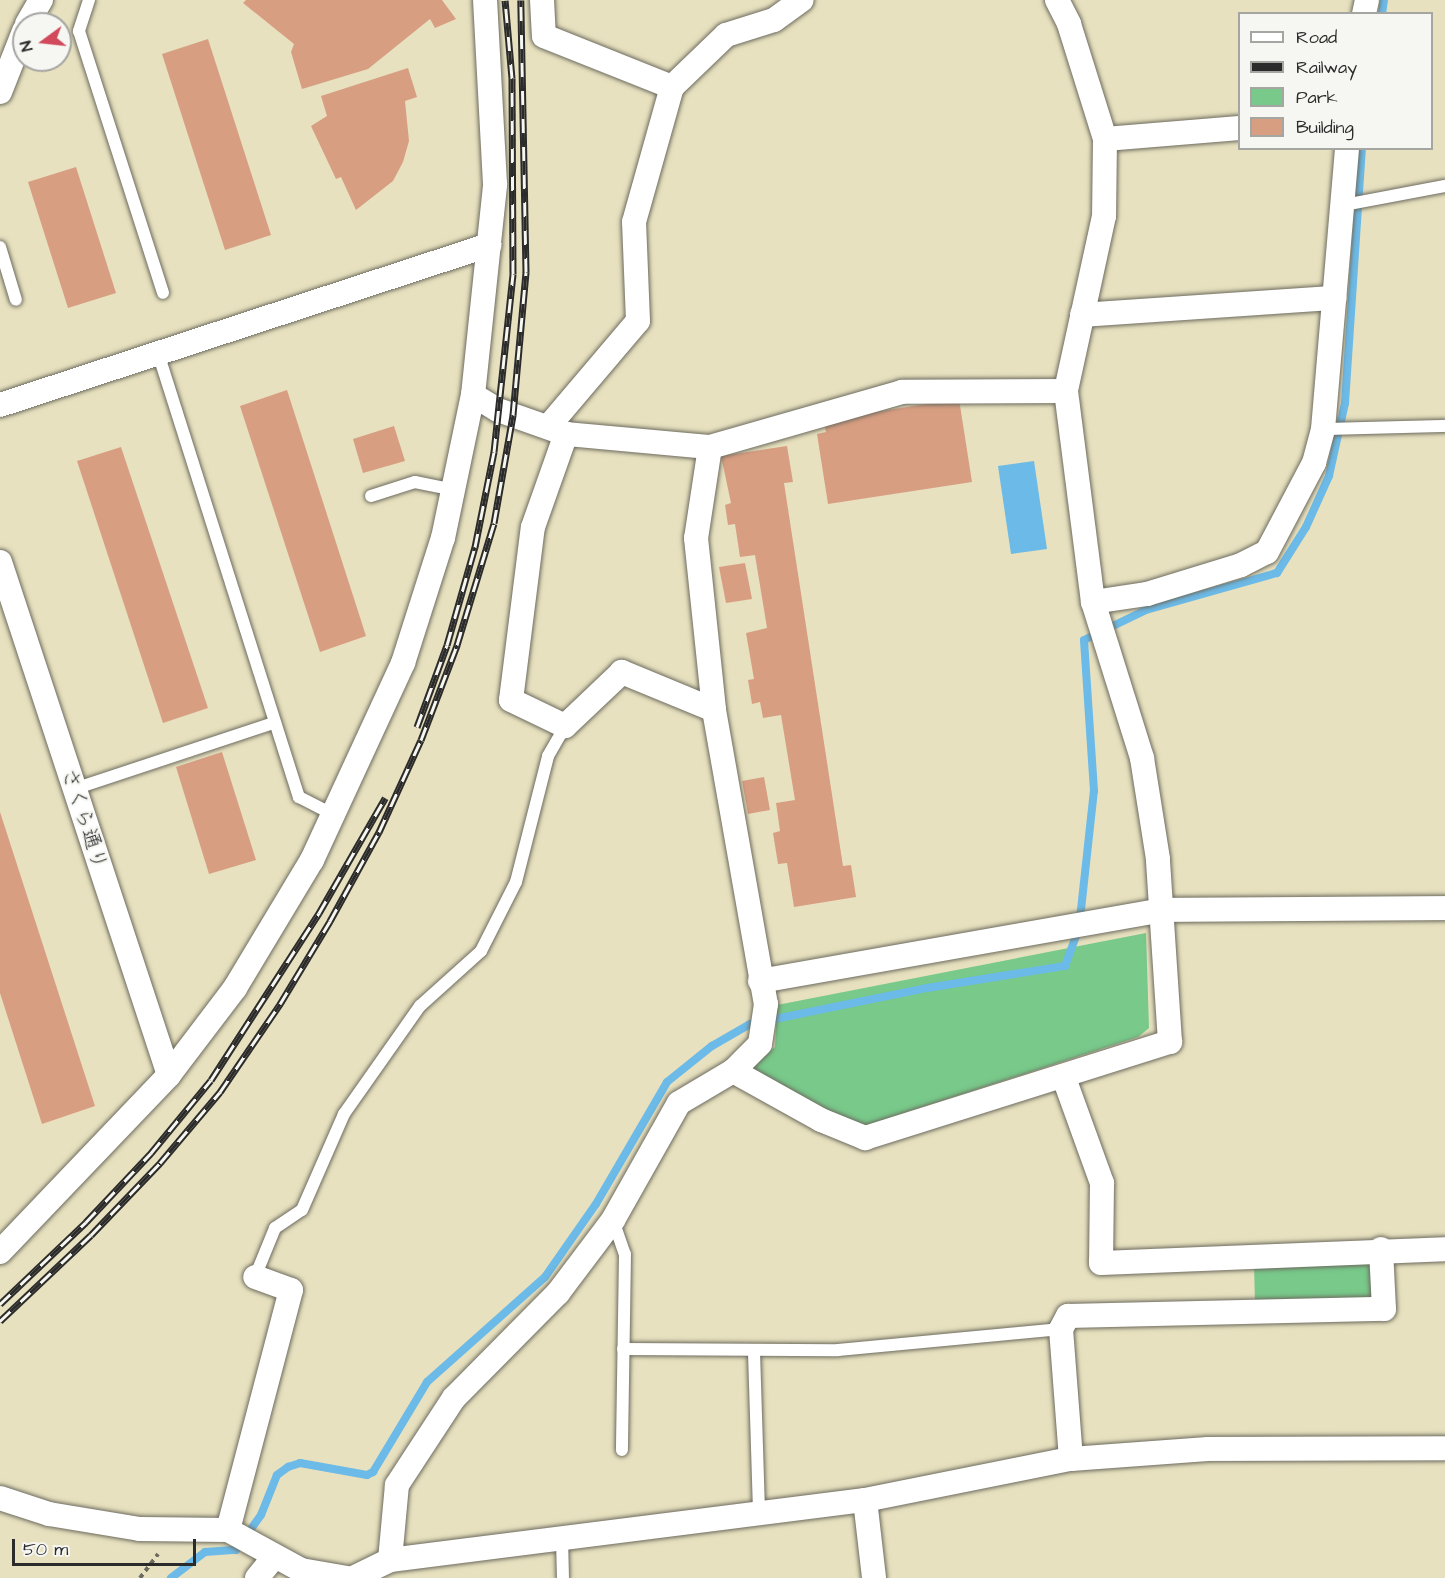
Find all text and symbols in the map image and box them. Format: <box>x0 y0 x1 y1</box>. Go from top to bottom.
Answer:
north arrow <box>12 12 72 72</box>
legend <box>1238 12 1433 150</box>
text: Road <box>1296 25 1337 50</box>
text: N <box>15 38 38 54</box>
text: Railway <box>1296 55 1357 80</box>
text: Park <box>1296 85 1338 110</box>
text: Building <box>1296 115 1354 140</box>
street label: さくら通り <box>56 765 112 873</box>
scale bar <box>15 1527 200 1565</box>
text: 50 m <box>23 1537 68 1562</box>

